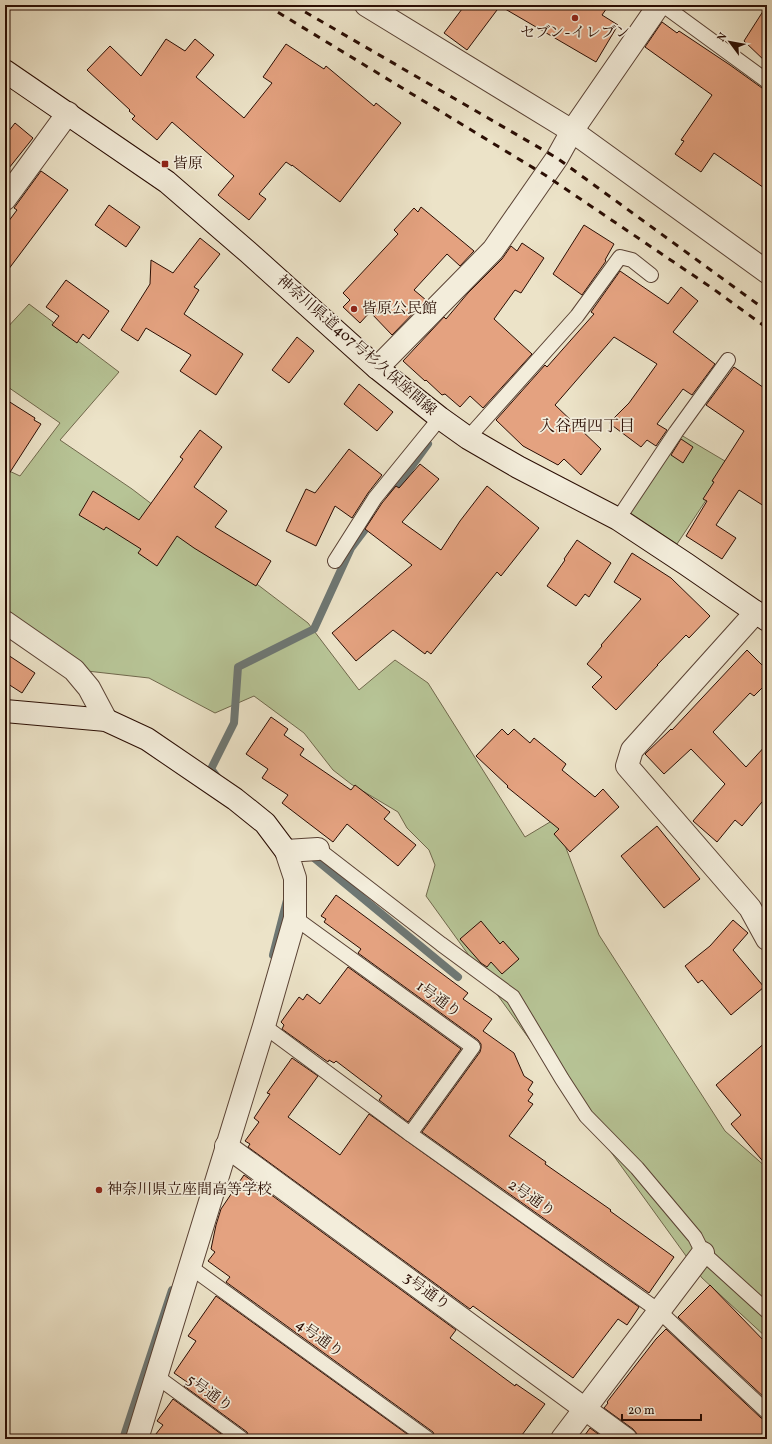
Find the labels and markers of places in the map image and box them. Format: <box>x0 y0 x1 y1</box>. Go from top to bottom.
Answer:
marker: セブン-イレブン <box>570 13 580 23</box>
place label: セブン-イレブン <box>520 23 630 44</box>
place label: 皆原 <box>173 154 203 175</box>
marker: 皆原 <box>160 159 170 169</box>
place label: 皆原公民館 <box>362 299 437 320</box>
marker: 皆原公民館 <box>349 304 359 314</box>
place label: 神奈川県立座間高等学校 <box>107 1180 272 1201</box>
marker: 神奈川県立座間高等学校 <box>94 1185 104 1195</box>

